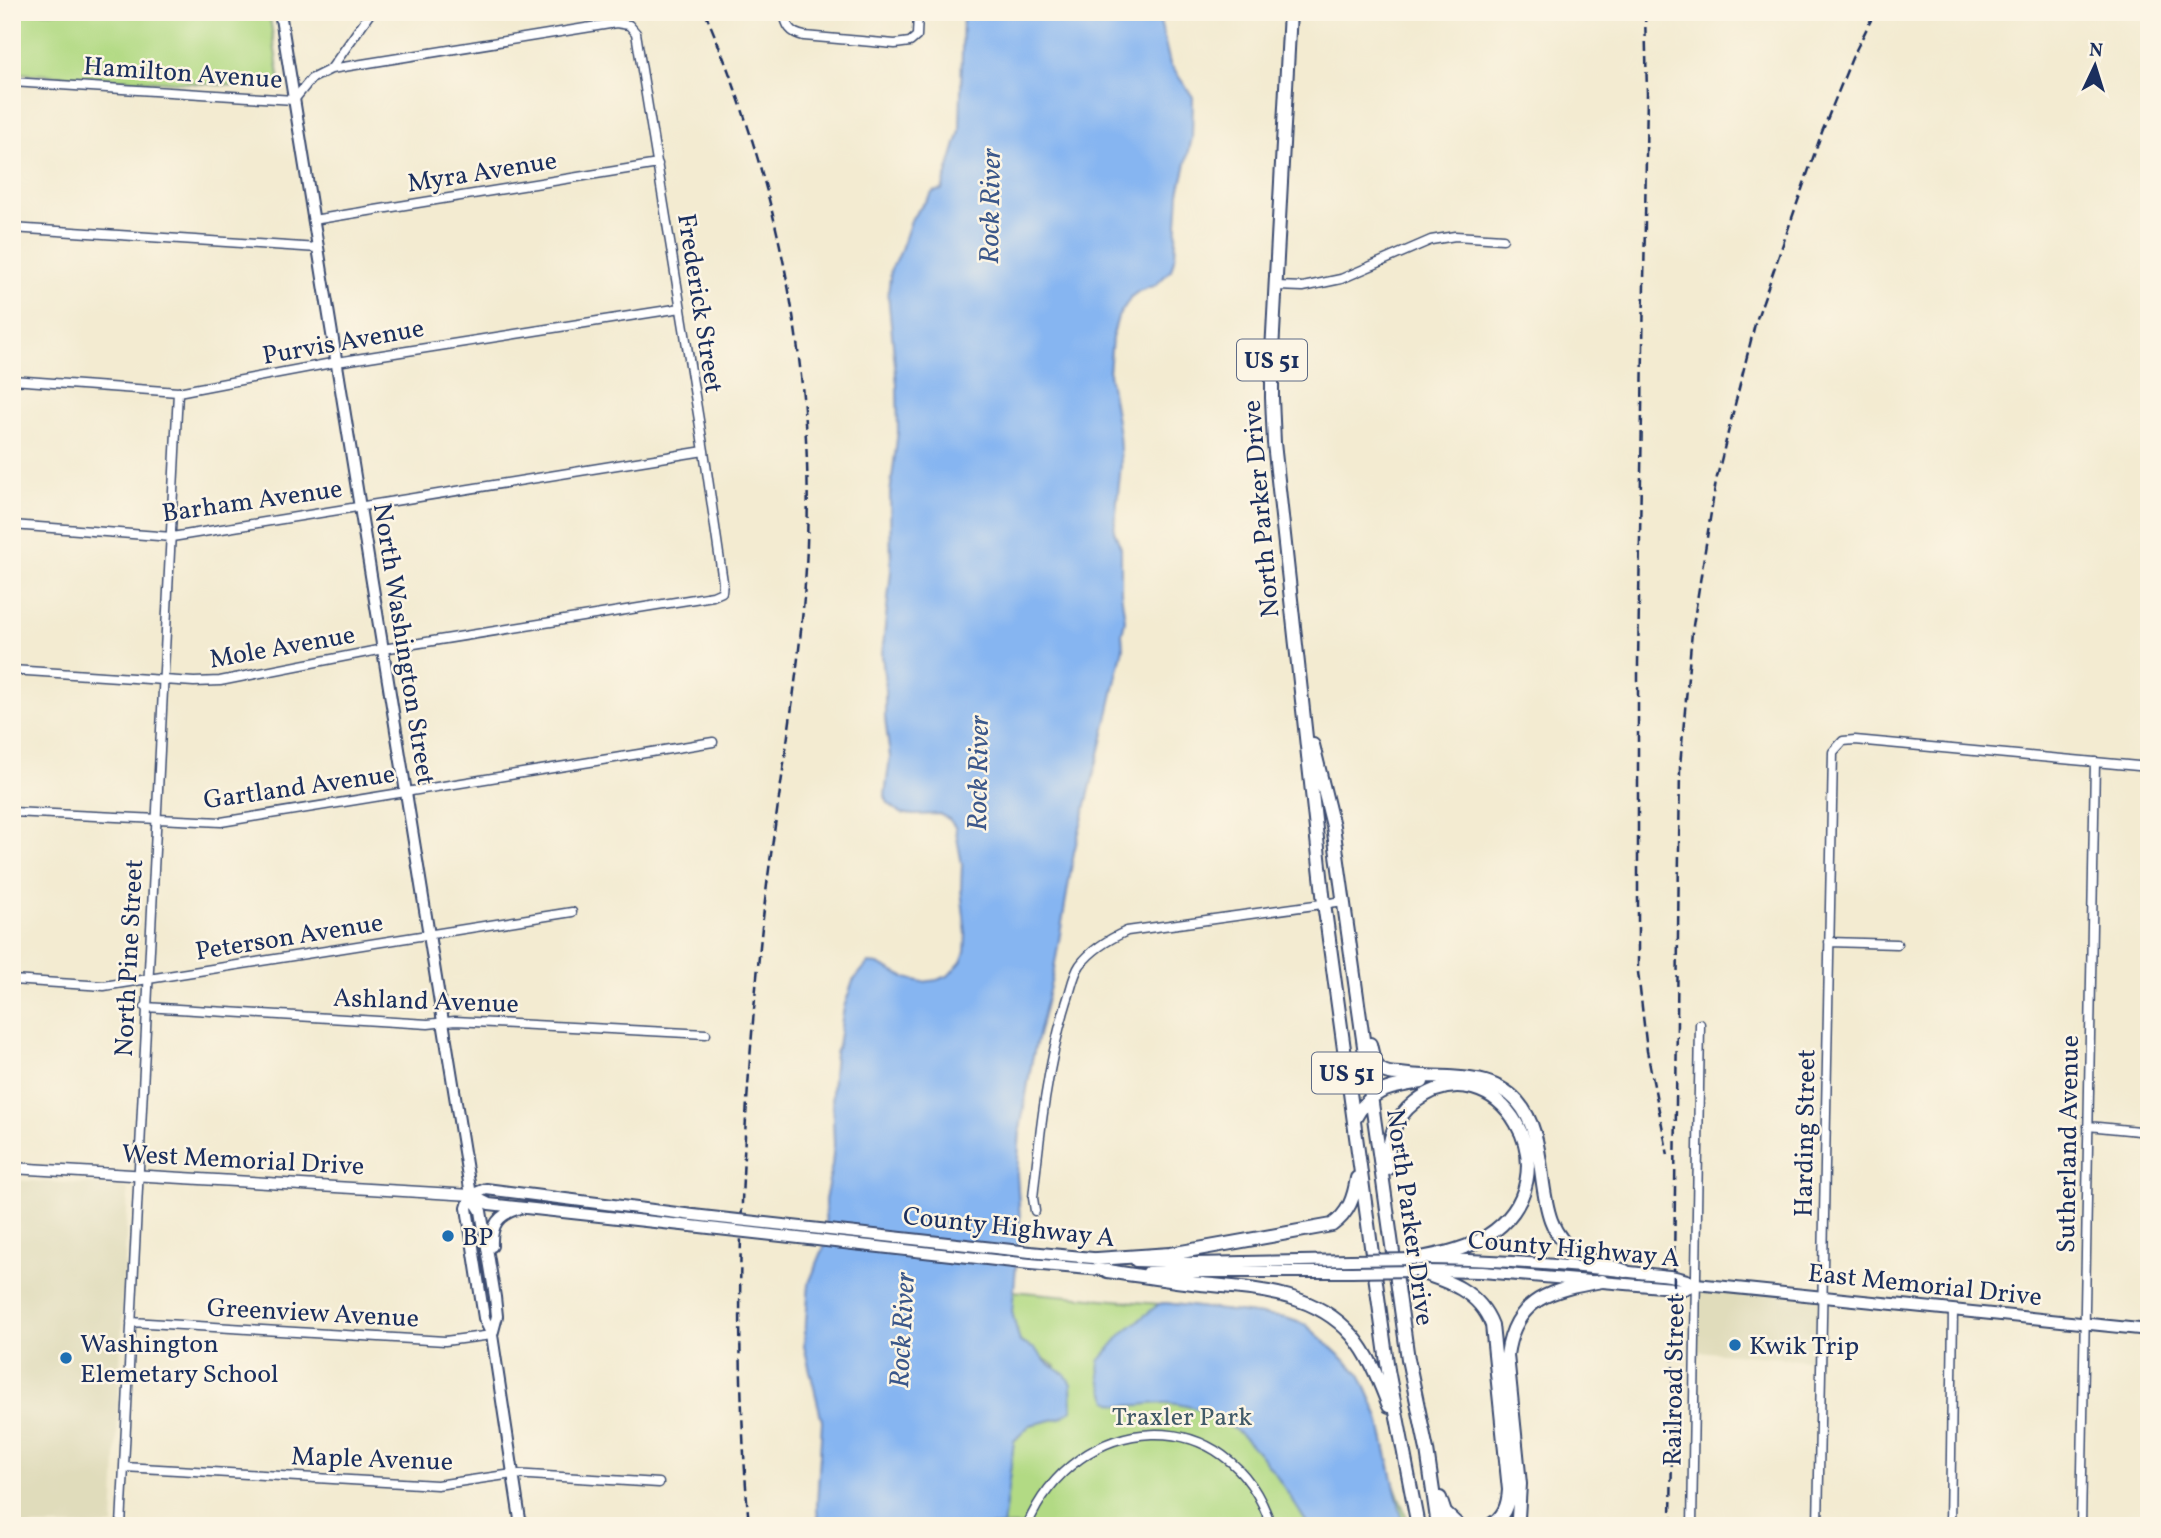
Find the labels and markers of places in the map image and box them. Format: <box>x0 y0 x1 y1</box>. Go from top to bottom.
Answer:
place label: BP <box>462 1220 493 1256</box>
marker: BP <box>440 1228 456 1244</box>
place label: Washington Elemetary School <box>80 1327 279 1393</box>
place label: Kwik Trip <box>1749 1329 1859 1365</box>
marker: Kwik Trip <box>1727 1337 1743 1353</box>
marker: Washington Elemetary School <box>58 1350 74 1366</box>

